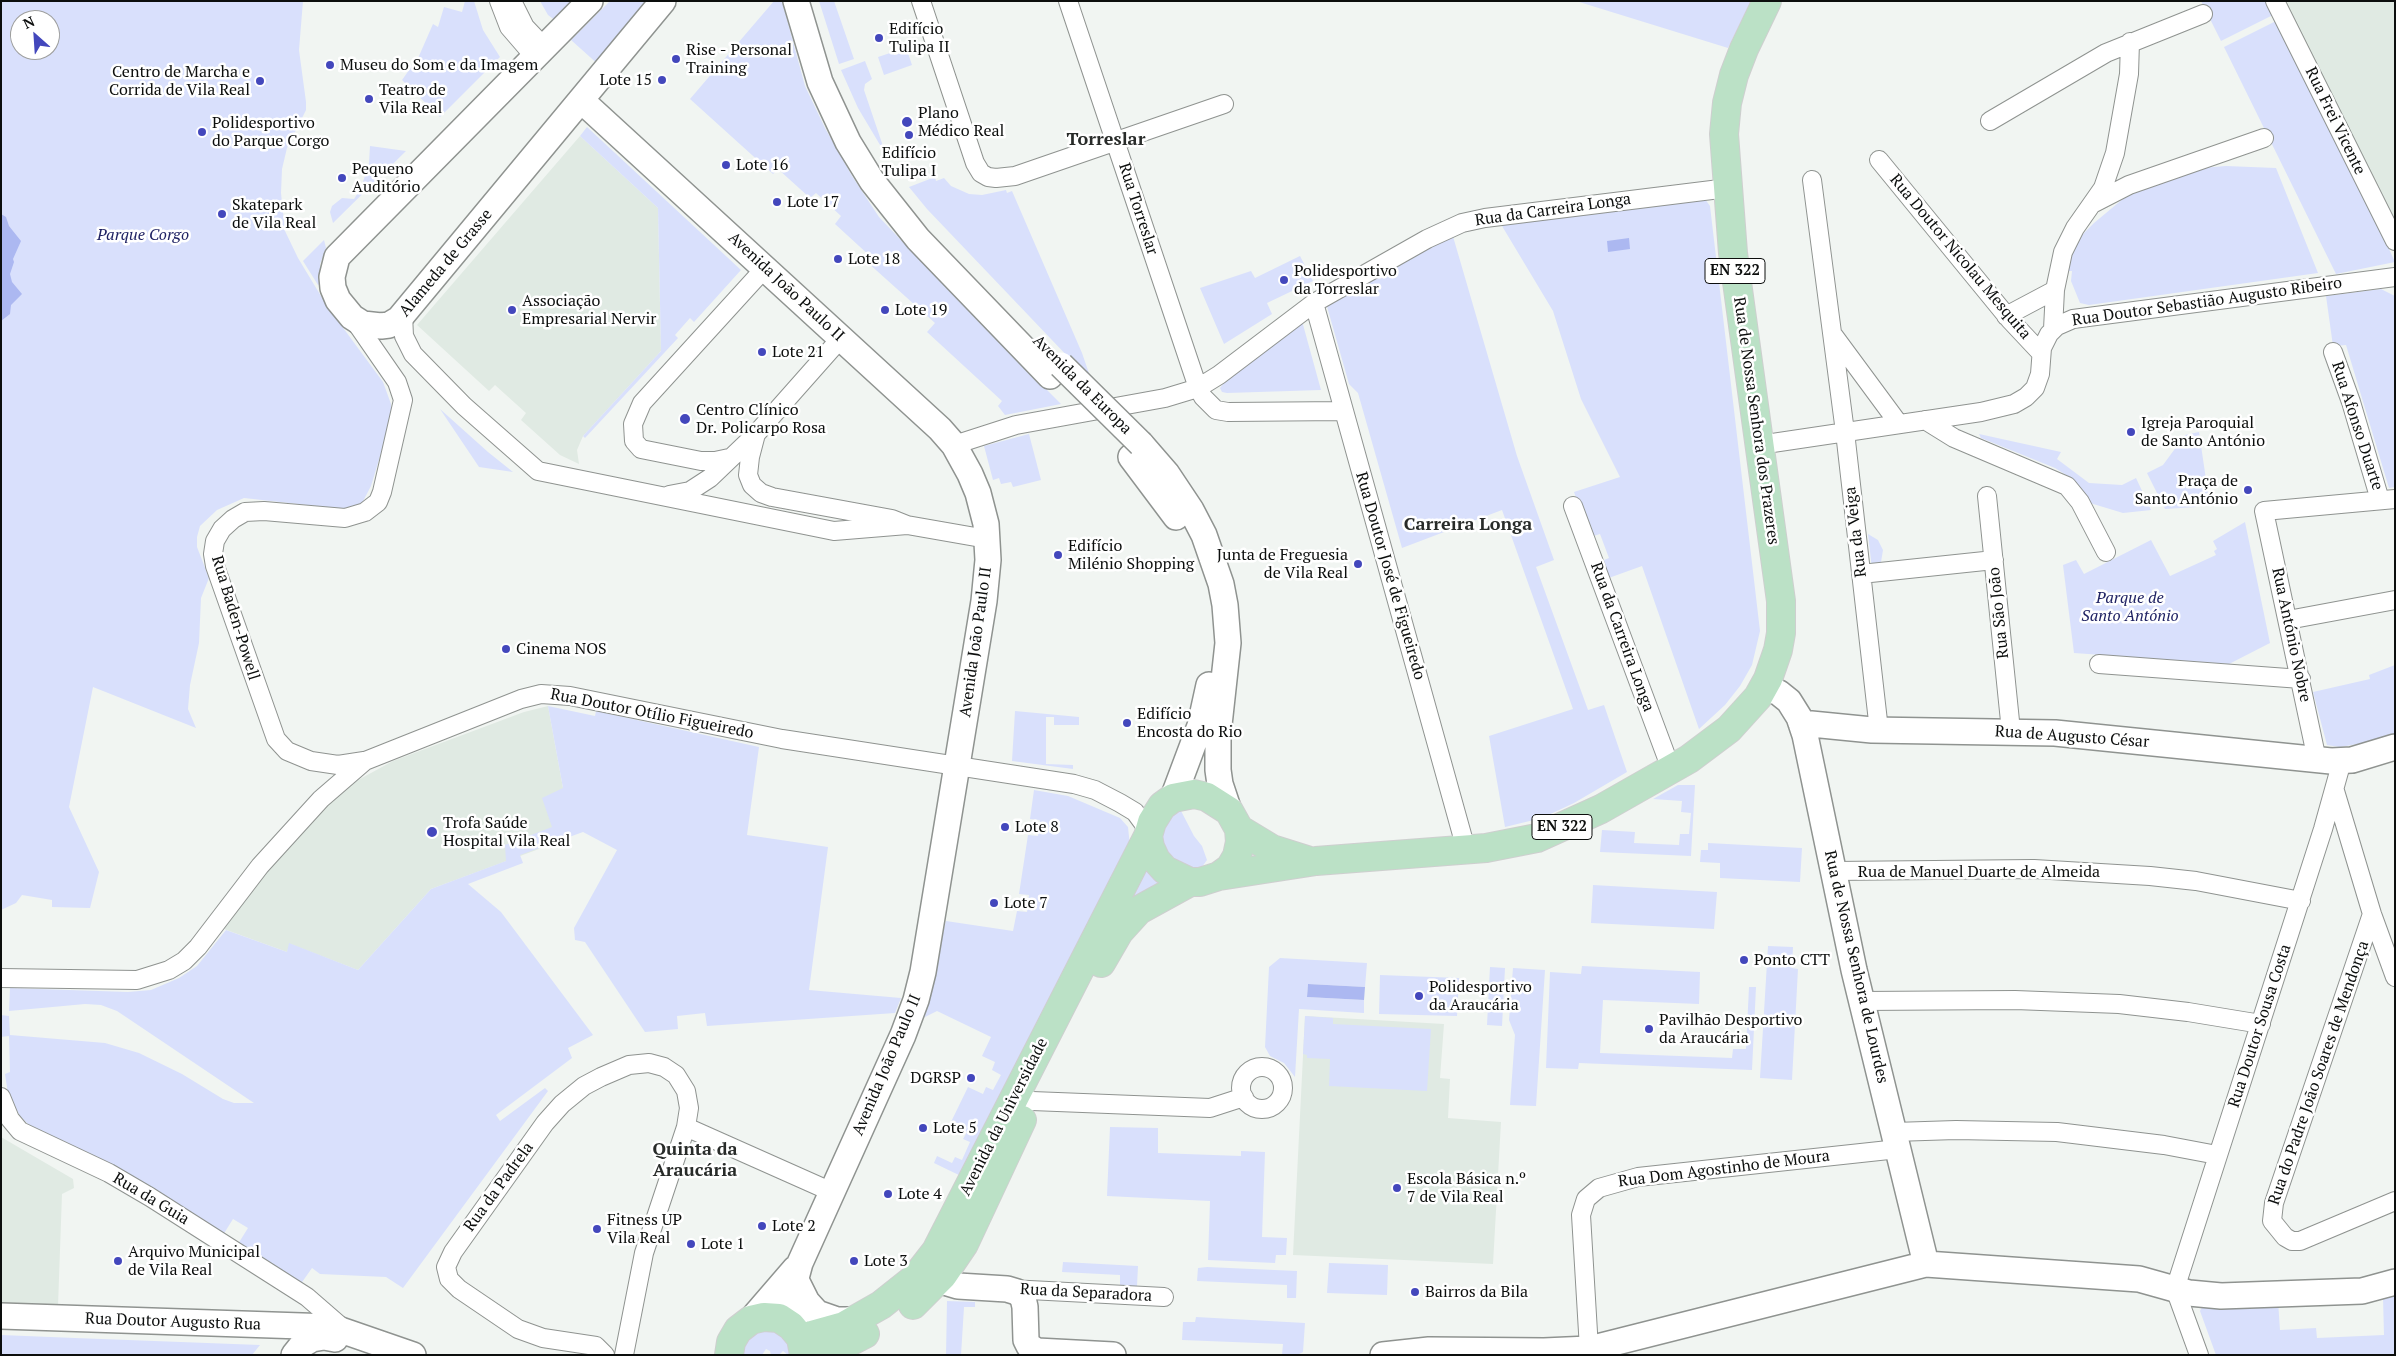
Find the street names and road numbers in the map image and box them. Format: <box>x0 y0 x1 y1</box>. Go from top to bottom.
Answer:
street label: Rua Frei Vicente <box>2301 64 2369 178</box>
street label: Rua Torreslar <box>1114 161 1162 257</box>
street label: Rua Doutor Nicolau Mesquita <box>1885 171 2035 343</box>
street label: Rua da Carreira Longa <box>1474 190 1632 230</box>
street label: Alameda de Grasse <box>395 205 497 321</box>
street label: Avenida João Paulo II <box>724 228 848 346</box>
road number: EN 322 <box>1705 258 1765 284</box>
street label: Rua Doutor Sebastião Augusto Ribeiro <box>2071 274 2343 330</box>
street label: Rua de Nossa Senhora dos Prazeres <box>1729 296 1783 546</box>
street label: Avenida da Europa <box>1028 331 1136 439</box>
street label: Rua Afonso Duarte <box>2327 359 2387 493</box>
street label: Rua Doutor José de Figueiredo <box>1351 470 1429 682</box>
street label: Rua da Veiga <box>1841 486 1871 578</box>
street label: Rua Baden-Powell <box>207 553 263 683</box>
street label: Rua da Carreira Longa <box>1586 560 1658 714</box>
street label: Avenida João Paulo II <box>956 566 996 718</box>
street label: Rua São João <box>1985 566 2013 660</box>
street label: Rua António Nobre <box>2267 566 2315 704</box>
street label: Rua Doutor Otílio Figueiredo <box>549 685 755 743</box>
street label: Rua de Augusto César <box>1994 722 2150 752</box>
road number: EN 322 <box>1532 814 1592 840</box>
street label: Rua de Nossa Senhora de Lourdes <box>1820 849 1892 1085</box>
street label: Rua de Manuel Duarte de Almeida <box>1858 862 2100 882</box>
street label: Rua do Padre João Soares de Mendonça <box>2265 938 2373 1208</box>
street label: Rua Doutor Sousa Costa <box>2224 942 2296 1110</box>
street label: Avenida João Paulo II <box>849 992 925 1138</box>
street label: Avenida da Universidade <box>956 1035 1052 1199</box>
street label: Rua da Padrela <box>460 1139 538 1235</box>
street label: Rua Dom Agostinho de Moura <box>1617 1146 1831 1192</box>
street label: Rua da Guia <box>110 1169 192 1229</box>
street label: Rua da Separadora <box>1020 1280 1152 1306</box>
street label: Rua Doutor Augusto Rua <box>85 1309 261 1335</box>

